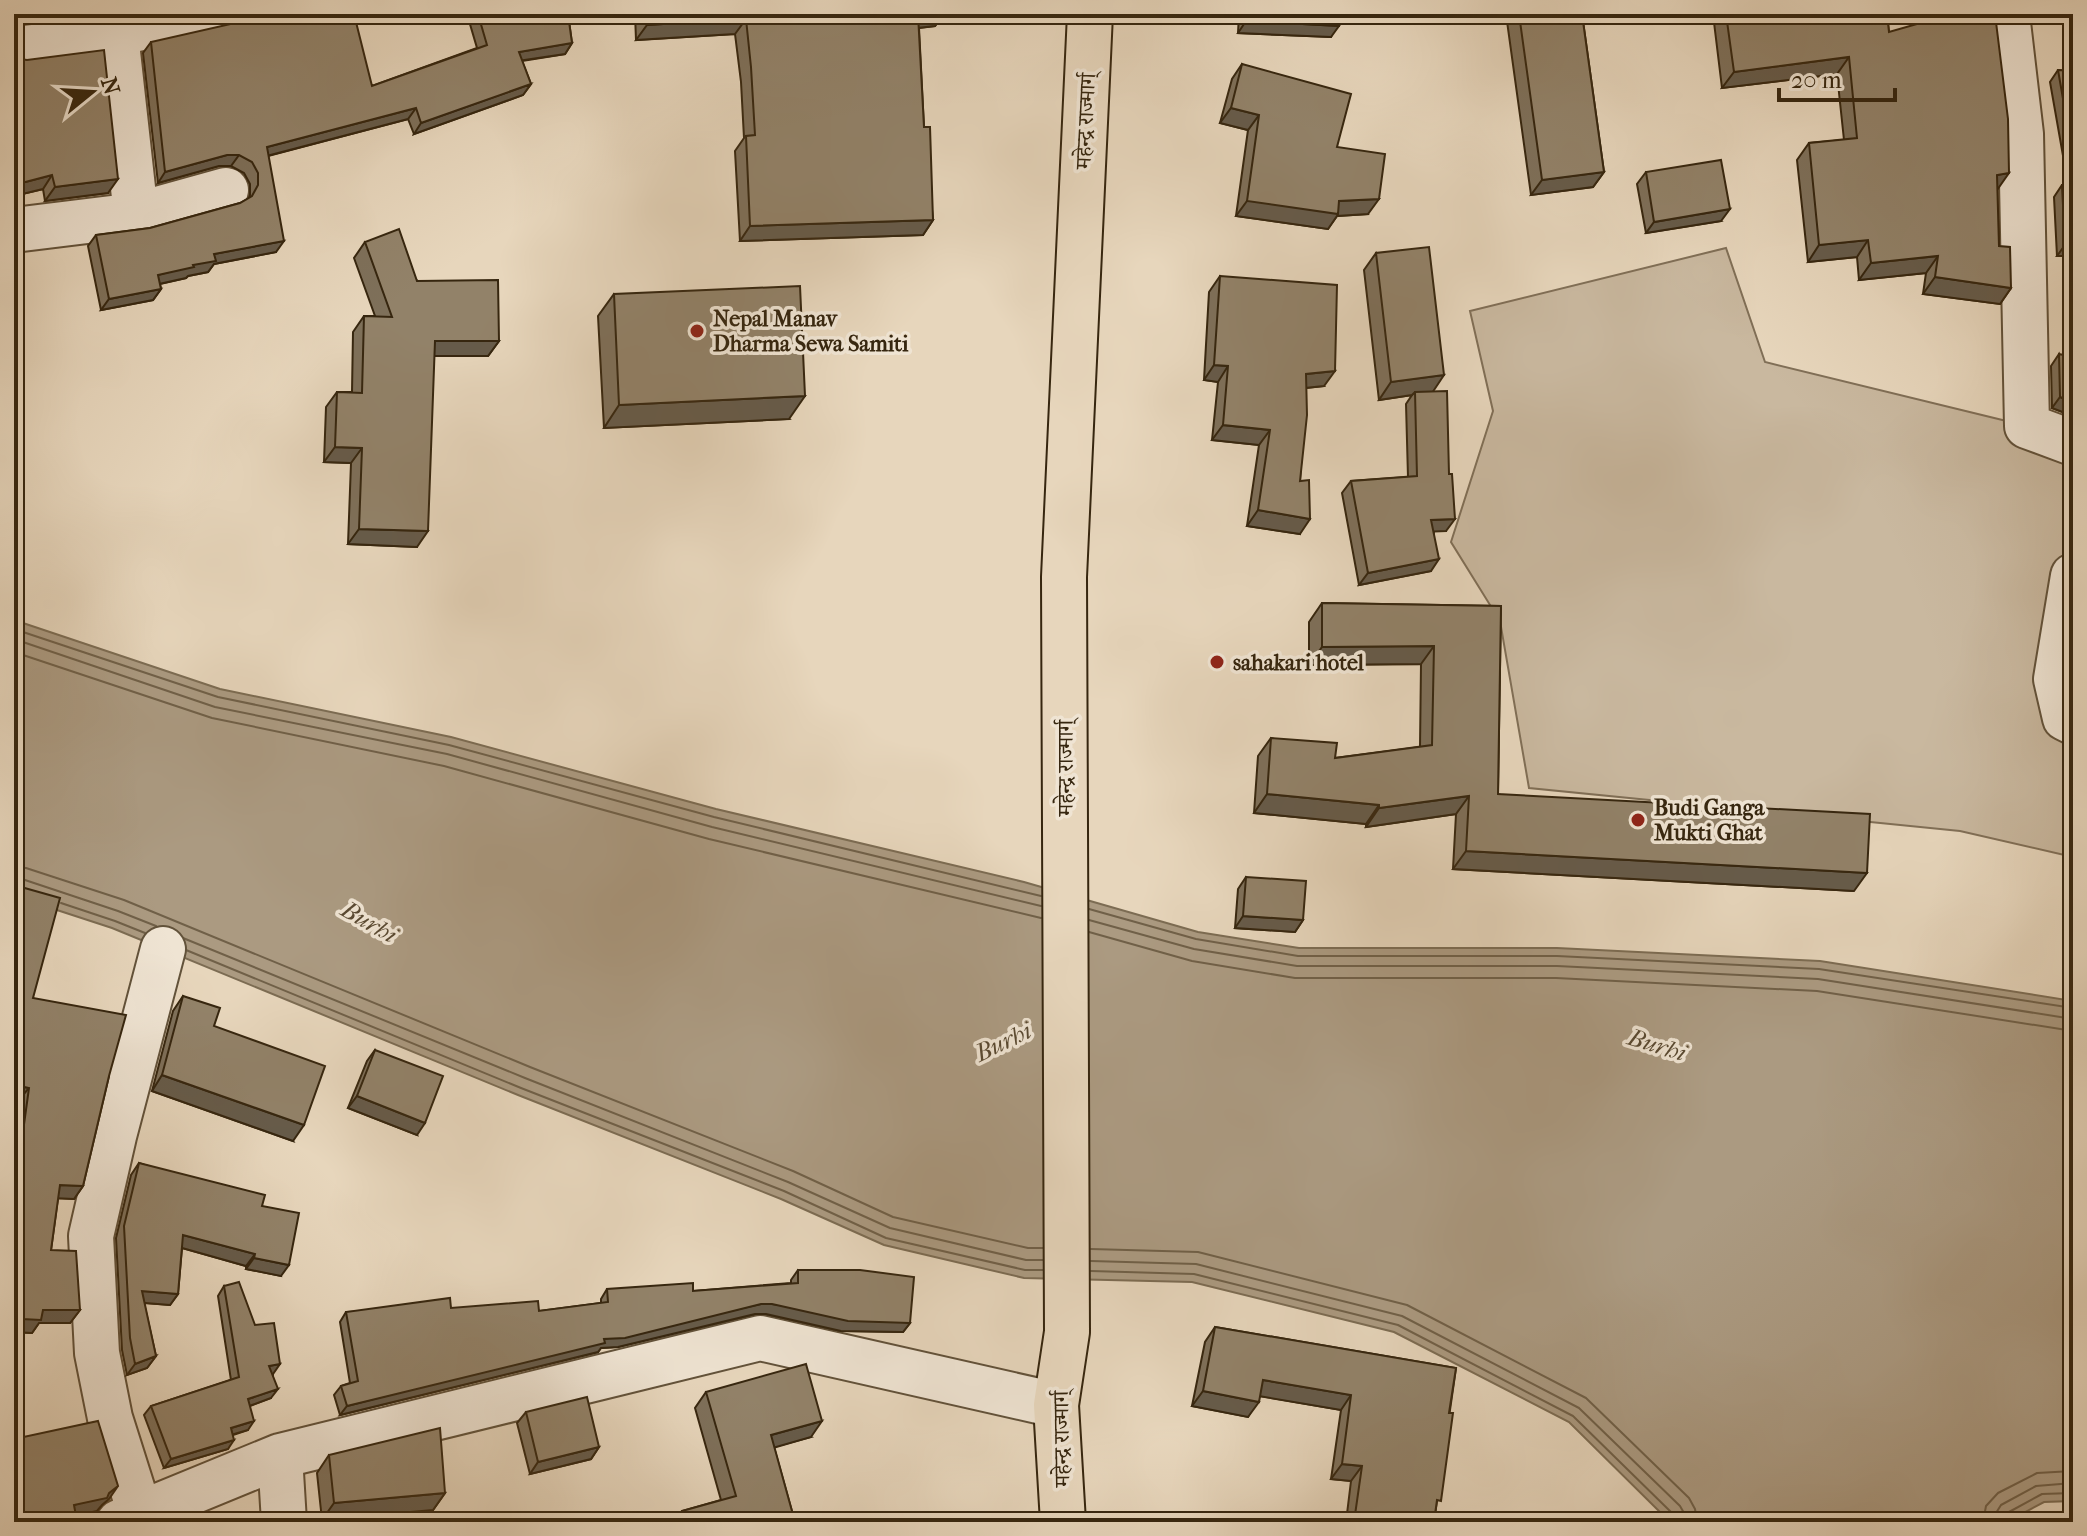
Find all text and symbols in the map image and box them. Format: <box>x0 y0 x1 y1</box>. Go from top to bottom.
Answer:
north arrow <box>52 52 132 132</box>
scale bar <box>1779 52 1895 102</box>
text: 20 m <box>1791 66 1842 94</box>
street label: महेन्द्र राज्मार्ग् <box>1069 69 1102 171</box>
text: N <box>95 74 125 98</box>
place label: Nepal Manav Dharma Sewa Samiti <box>713 306 909 357</box>
marker: Nepal Manav Dharma Sewa Samiti <box>688 322 706 340</box>
place label: sahakari hotel <box>1233 650 1365 676</box>
marker: sahakari hotel <box>1208 653 1226 671</box>
street label: महेन्द्र राज्मार्ग् <box>1052 717 1079 817</box>
place label: Budi Ganga Mukti Ghat <box>1653 795 1765 846</box>
marker: Budi Ganga Mukti Ghat <box>1629 811 1647 829</box>
water label: Burhi <box>335 894 403 950</box>
water label: Burhi <box>969 1016 1038 1068</box>
water label: Burhi <box>1623 1022 1691 1068</box>
street label: महेन्द्र राज्मार्ग् <box>1047 1388 1076 1488</box>

